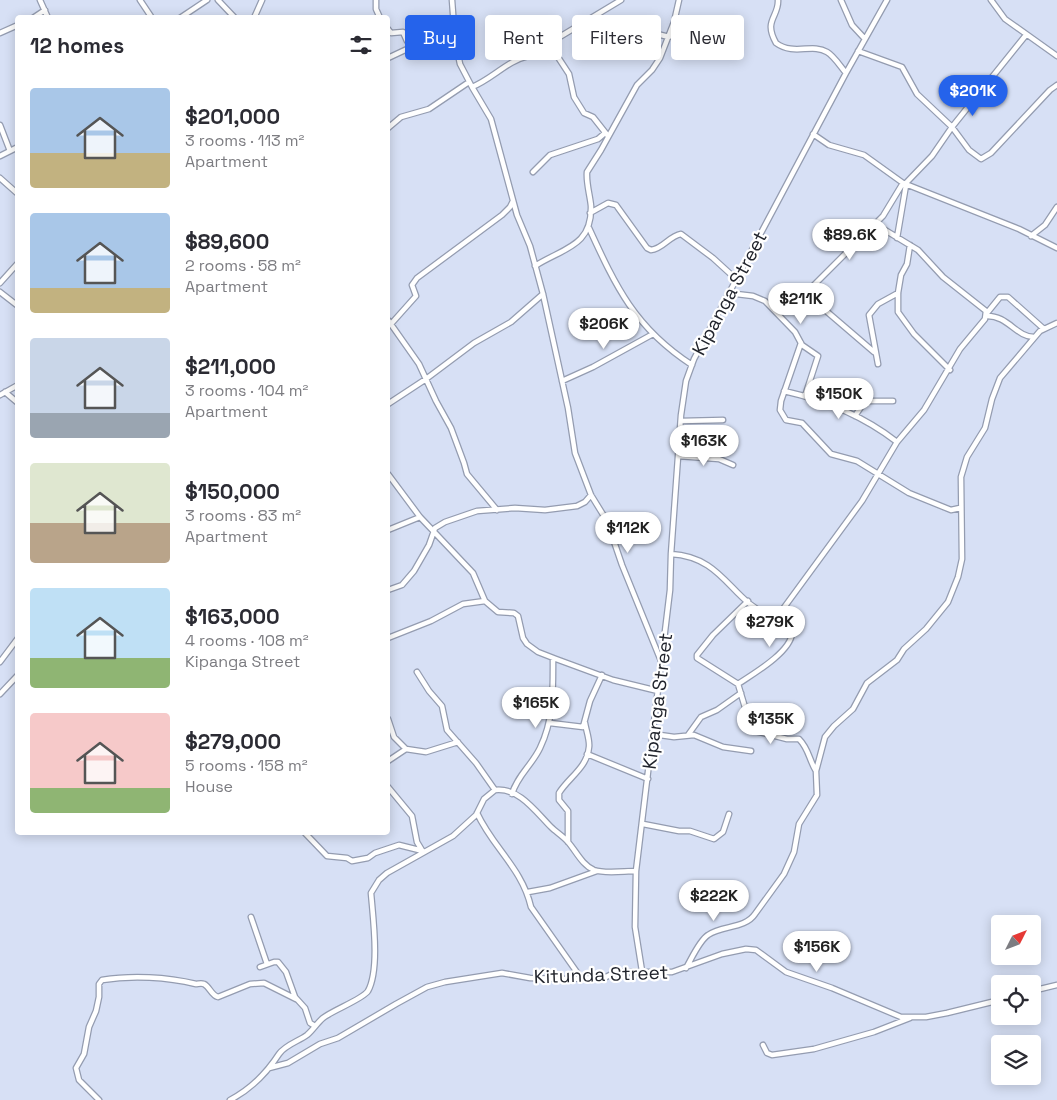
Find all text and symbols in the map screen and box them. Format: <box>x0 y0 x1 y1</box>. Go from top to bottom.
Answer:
chip: Buy <box>405 15 475 60</box>
chip: Rent <box>485 15 562 60</box>
chip: Filters <box>572 15 661 60</box>
chip: New <box>671 15 744 60</box>
icon: filters <box>347 31 375 59</box>
text: 12 homes <box>30 32 124 59</box>
pin: $201K <box>938 74 1008 117</box>
text: $201K <box>950 80 996 101</box>
text: $201,000 <box>185 103 280 130</box>
icon: home <box>70 108 130 168</box>
text: 3 rooms · 113 m² <box>185 130 304 151</box>
text: Apartment <box>185 151 268 172</box>
pin: $89.6K <box>809 218 891 261</box>
text: $89.6K <box>823 224 877 245</box>
street label: Kipanga Street <box>686 227 773 360</box>
text: $89,600 <box>185 228 269 255</box>
icon: home <box>70 233 130 293</box>
text: 2 rooms · 58 m² <box>185 255 301 276</box>
text: Apartment <box>185 276 268 297</box>
pin: $211K <box>766 282 836 325</box>
text: $211K <box>779 288 823 309</box>
pin: $206K <box>569 308 639 350</box>
text: $206K <box>579 313 629 334</box>
text: $211,000 <box>185 353 276 380</box>
icon: home <box>70 358 130 418</box>
pin: $150K <box>804 378 874 420</box>
text: 3 rooms · 104 m² <box>185 380 308 401</box>
text: $150K <box>816 383 862 404</box>
text: Apartment <box>185 401 268 422</box>
pin: $163K <box>669 424 739 467</box>
text: $163K <box>681 430 727 451</box>
text: $150,000 <box>185 478 280 505</box>
icon: home <box>70 483 130 543</box>
text: 3 rooms · 83 m² <box>185 505 301 526</box>
pin: $112K <box>593 512 663 554</box>
text: $112K <box>606 517 650 538</box>
text: Apartment <box>185 526 268 547</box>
text: $163,000 <box>185 603 280 630</box>
pin: $279K <box>735 606 805 648</box>
icon: home <box>70 608 130 668</box>
text: $279K <box>746 611 794 632</box>
text: 4 rooms · 108 m² <box>185 630 309 651</box>
street label: Kipanga Street <box>637 631 678 771</box>
text: Kipanga Street <box>185 651 300 672</box>
pin: $165K <box>501 686 571 729</box>
text: $165K <box>513 692 559 713</box>
pin: $135K <box>736 702 806 745</box>
text: $135K <box>748 708 794 729</box>
text: $279,000 <box>185 728 281 755</box>
icon: home <box>70 733 130 793</box>
text: 5 rooms · 158 m² <box>185 755 308 776</box>
text: House <box>185 776 233 797</box>
pin: $222K <box>679 880 749 922</box>
text: $222K <box>690 885 738 906</box>
north arrow <box>991 915 1041 965</box>
map controls <box>991 915 1041 1085</box>
pin: $156K <box>782 930 852 973</box>
text: $156K <box>794 936 840 957</box>
street label: Kitunda Street <box>533 960 669 989</box>
button: locate <box>991 975 1041 1025</box>
button: layers <box>991 1035 1041 1085</box>

